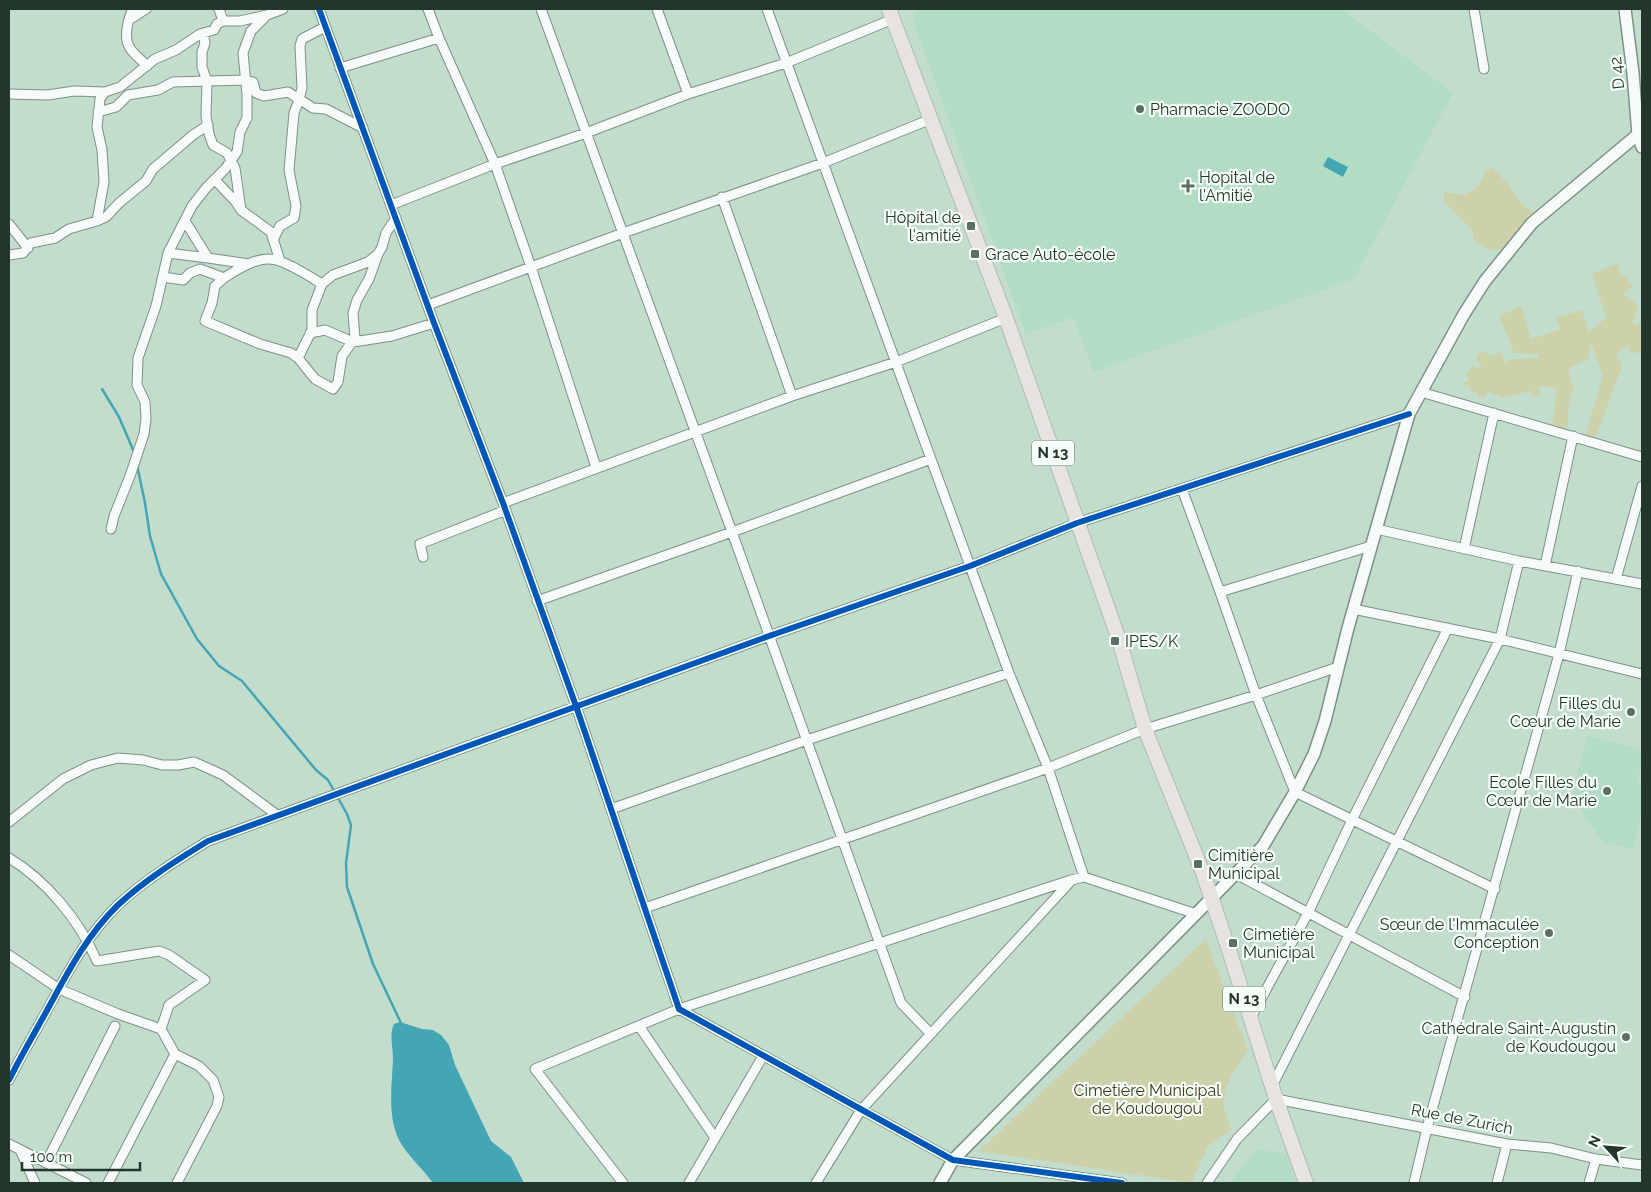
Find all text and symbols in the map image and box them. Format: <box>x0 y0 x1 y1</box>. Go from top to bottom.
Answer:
street label: D 42 <box>1606 56 1628 90</box>
place label: Pharmacie ZOODO <box>1150 100 1290 119</box>
marker: Pharmacie ZOODO <box>1134 103 1146 115</box>
place label: Hopital de l'Amitié <box>1199 168 1275 205</box>
marker: Hopital de l'Amitié <box>1181 179 1195 193</box>
place label: Hôpital de l'amitié <box>885 208 961 245</box>
marker: Hôpital de l'amitié <box>965 220 977 232</box>
place label: Grace Auto-école <box>985 245 1115 264</box>
marker: Grace Auto-école <box>969 248 981 260</box>
road number: N 13 <box>1032 440 1074 466</box>
place label: IPES/K <box>1125 632 1179 651</box>
marker: IPES/K <box>1109 635 1121 647</box>
place label: Filles du Cœur de Marie <box>1510 694 1621 731</box>
marker: Filles du Cœur de Marie <box>1625 706 1637 718</box>
place label: Ecole Filles du Cœur de Marie <box>1486 773 1597 810</box>
marker: Ecole Filles du Cœur de Marie <box>1601 785 1613 797</box>
place label: Cimitière Municipal <box>1208 846 1280 883</box>
marker: Cimitière Municipal <box>1192 858 1204 870</box>
place label: Sœur de l'Immaculée Conception <box>1380 915 1539 952</box>
place label: Cimetière Municipal <box>1243 925 1315 962</box>
marker: Sœur de l'Immaculée Conception <box>1543 927 1555 939</box>
marker: Cimetière Municipal <box>1227 937 1239 949</box>
road number: N 13 <box>1223 986 1265 1012</box>
place label: Cathédrale Saint-Augustin de Koudougou <box>1422 1019 1616 1056</box>
marker: Cathédrale Saint-Augustin de Koudougou <box>1620 1031 1632 1043</box>
park label: Cimetière Municipal de Koudougou <box>1073 1081 1221 1118</box>
street label: Rue de Zurich <box>1409 1100 1515 1138</box>
north arrow <box>1581 1122 1631 1172</box>
text: N <box>1585 1133 1604 1150</box>
scale bar <box>22 1140 140 1172</box>
text: 100 m <box>30 1148 72 1166</box>

